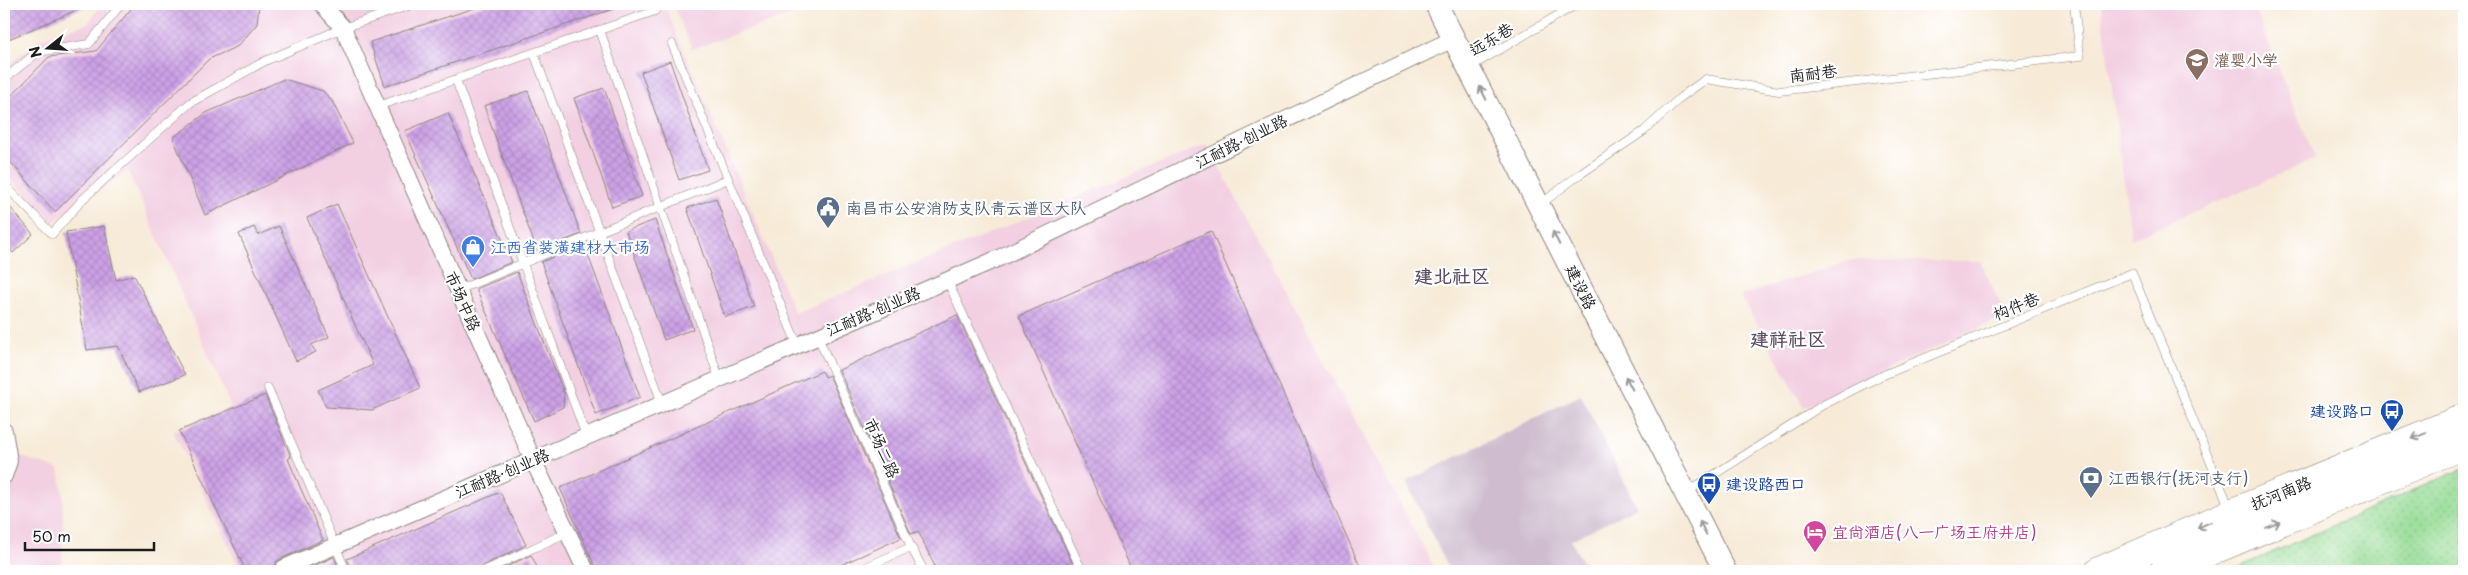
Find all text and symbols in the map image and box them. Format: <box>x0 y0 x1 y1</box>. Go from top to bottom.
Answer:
street label: 远东巷 <box>1464 15 1517 61</box>
north arrow <box>22 22 72 72</box>
text: N <box>23 44 47 60</box>
school or university icon: 灌婴小学 <box>2184 47 2210 81</box>
place label: 灌婴小学 <box>2214 47 2278 71</box>
street label: 南耐巷 <box>1788 57 1838 87</box>
one-way arrow <box>1478 86 1487 101</box>
street label: 江耐路·创业路 <box>1190 107 1291 173</box>
public building icon: 南昌市公安消防支队青云谱区大队 <box>815 195 841 229</box>
place label: 南昌市公安消防支队青云谱区大队 <box>846 195 1086 219</box>
one-way arrow <box>1551 231 1560 246</box>
shop icon: 江西省装潢建材大市场 <box>460 234 486 268</box>
place label: 江西省装潢建材大市场 <box>490 234 650 258</box>
street label: 建设路 <box>1560 260 1603 313</box>
district label: 建北社区 <box>1414 261 1490 289</box>
street label: 市场中路 <box>440 266 488 335</box>
street label: 江耐路·创业路 <box>822 279 924 341</box>
street label: 构件巷 <box>1989 285 2042 325</box>
district label: 建祥社区 <box>1750 324 1826 352</box>
one-way arrow <box>1624 376 1633 391</box>
place label: 建设路口 <box>2310 398 2374 422</box>
bus stop icon: 建设路口 <box>2379 398 2405 432</box>
street label: 市场二路 <box>859 413 907 482</box>
one-way arrow <box>2412 432 2427 441</box>
street label: 江耐路·创业路 <box>451 441 553 503</box>
bank icon: 江西银行(抚河支行) <box>2078 465 2104 499</box>
place label: 江西银行(抚河支行) <box>2108 465 2249 489</box>
street label: 抚河南路 <box>2246 469 2315 515</box>
bus stop icon: 建设路西口 <box>1696 471 1722 505</box>
place label: 建设路西口 <box>1726 471 1806 495</box>
hotel icon: 宜尚酒店(八一广场王府井店) <box>1802 519 1828 553</box>
place label: 宜尚酒店(八一广场王府井店) <box>1832 519 2037 543</box>
scale bar <box>25 520 154 552</box>
one-way arrow <box>2265 520 2280 529</box>
one-way arrow <box>1697 521 1707 536</box>
one-way arrow <box>2197 521 2212 531</box>
text: 50 m <box>32 524 71 547</box>

